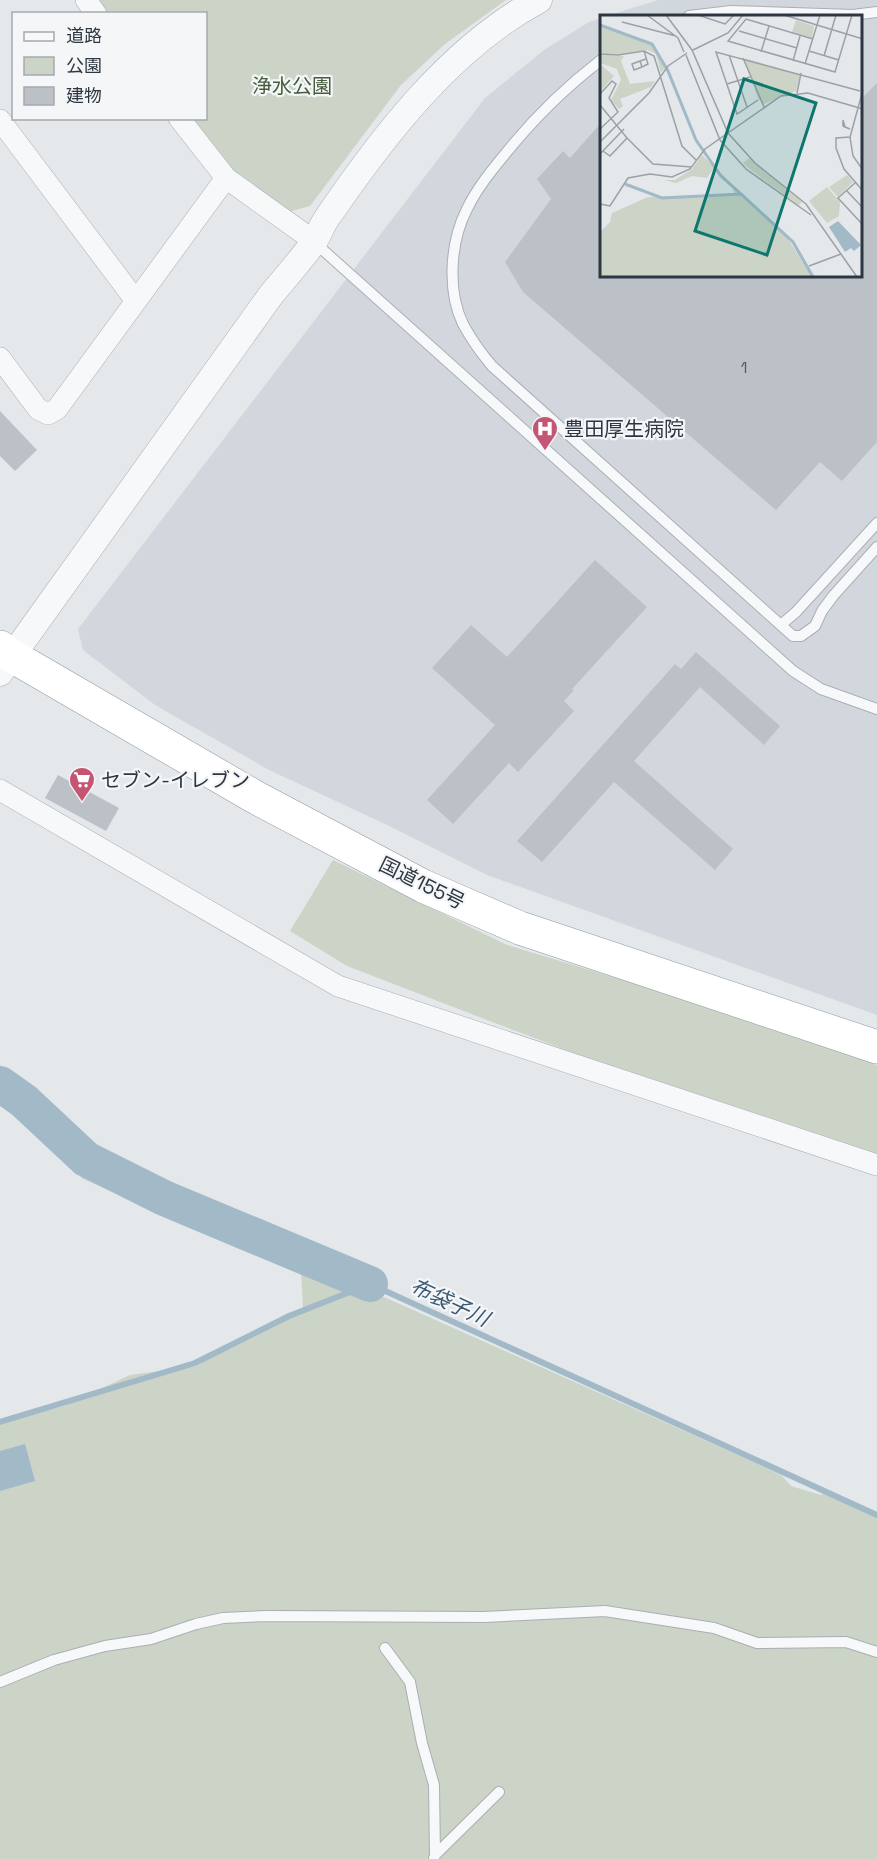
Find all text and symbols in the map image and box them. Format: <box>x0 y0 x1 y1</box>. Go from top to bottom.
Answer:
legend <box>12 12 207 120</box>
inset map <box>600 15 862 278</box>
text: 道路 <box>66 24 102 47</box>
text: 公園 <box>66 54 102 77</box>
park label: 浄水公園 <box>252 73 332 99</box>
text: 建物 <box>66 84 102 107</box>
house number: 1 <box>741 357 747 378</box>
hospital icon: 豊田厚生病院 <box>530 414 560 452</box>
place label: 豊田厚生病院 <box>564 416 684 442</box>
supermarket icon: セブン-イレブン <box>67 765 97 803</box>
place label: セブン-イレブン <box>101 767 250 793</box>
street label: 国道155号 <box>375 851 469 915</box>
water label: 布袋子川 <box>406 1272 496 1333</box>

